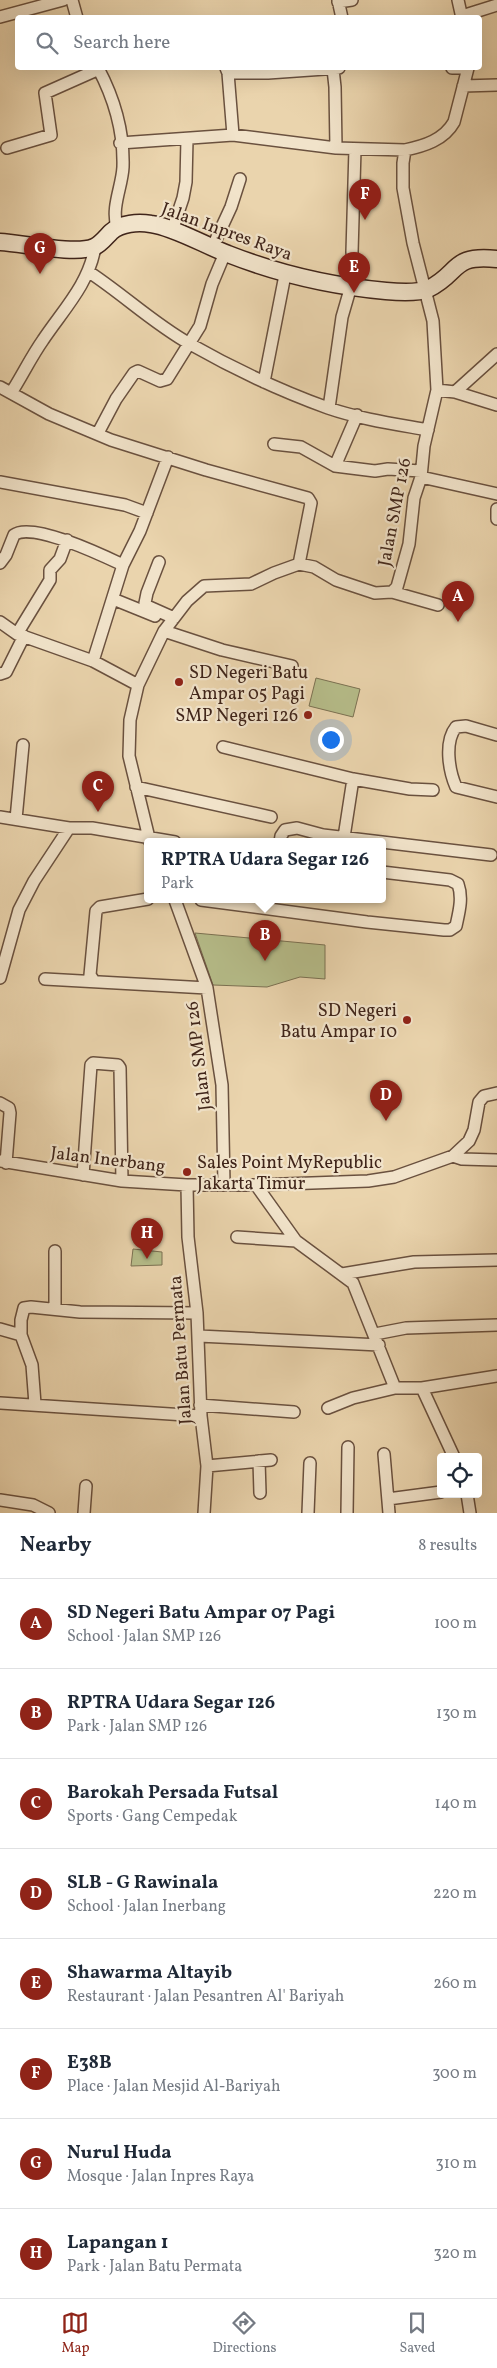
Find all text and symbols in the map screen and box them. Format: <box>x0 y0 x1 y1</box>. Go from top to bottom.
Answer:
search box <box>15 15 482 70</box>
icon: search <box>33 29 61 57</box>
text: Search here <box>73 30 170 56</box>
pin: F <box>349 179 381 220</box>
street label: Jalan Inpres Raya <box>157 197 296 268</box>
pin: G <box>24 233 56 274</box>
pin: E <box>338 252 370 293</box>
street label: Jalan SMP 126 <box>373 456 418 569</box>
pin: A <box>442 581 474 622</box>
place label: SD Negeri Batu Ampar 05 Pagi <box>189 661 308 707</box>
marker: SD Negeri Batu Ampar 05 Pagi <box>173 676 185 688</box>
place label: SMP Negeri 126 <box>175 704 298 729</box>
marker: SMP Negeri 126 <box>302 709 314 721</box>
your location <box>318 727 344 753</box>
pin: C <box>82 771 114 812</box>
popup <box>144 838 386 903</box>
text: RPTRA Udara Segar 126 <box>161 847 369 873</box>
text: Park <box>161 873 194 895</box>
pin: B <box>249 920 281 961</box>
place label: SD Negeri Batu Ampar 10 <box>280 999 397 1045</box>
street label: Jalan SMP 126 <box>180 1000 219 1112</box>
marker: SD Negeri Batu Ampar 10 <box>401 1014 413 1026</box>
pin: D <box>370 1080 402 1121</box>
street label: Jalan Inerbang <box>49 1141 167 1180</box>
place label: Sales Point MyRepublic Jakarta Timur <box>197 1151 382 1197</box>
marker: Sales Point MyRepublic Jakarta Timur <box>181 1166 193 1178</box>
pin: H <box>131 1218 163 1259</box>
street label: Jalan Batu Permata <box>164 1274 199 1425</box>
map controls <box>437 1453 482 1498</box>
button: locate <box>437 1453 482 1498</box>
text: Nearby <box>20 1531 91 1560</box>
text: 8 results <box>418 1535 477 1557</box>
text: SD Negeri Batu Ampar 07 Pagi <box>67 1600 335 1626</box>
text: A <box>30 1613 42 1635</box>
text: 100 m <box>434 1613 477 1635</box>
text: School · Jalan SMP 126 <box>67 1626 221 1648</box>
text: RPTRA Udara Segar 126 <box>67 1690 275 1716</box>
text: B <box>31 1703 41 1725</box>
text: 130 m <box>436 1703 477 1725</box>
text: Park · Jalan SMP 126 <box>67 1716 207 1738</box>
text: Barokah Persada Futsal <box>67 1780 278 1806</box>
text: C <box>31 1793 41 1815</box>
text: 140 m <box>435 1793 477 1815</box>
text: Sports · Gang Cempedak <box>67 1806 237 1828</box>
text: SLB - G Rawinala <box>67 1870 218 1896</box>
text: D <box>30 1883 42 1905</box>
text: 220 m <box>433 1883 477 1905</box>
text: School · Jalan Inerbang <box>67 1896 226 1918</box>
text: Shawarma Altayib <box>67 1960 232 1986</box>
text: E <box>31 1973 41 1995</box>
text: 260 m <box>433 1973 477 1995</box>
text: Restaurant · Jalan Pesantren Al' Bariyah <box>67 1986 344 2008</box>
text: E38B <box>67 2050 112 2076</box>
text: F <box>31 2063 41 2085</box>
text: 300 m <box>432 2063 477 2085</box>
text: Place · Jalan Mesjid Al-Bariyah <box>67 2076 281 2098</box>
text: Nurul Huda <box>67 2140 172 2166</box>
text: G <box>30 2153 42 2175</box>
text: 310 m <box>436 2153 477 2175</box>
text: Mosque · Jalan Inpres Raya <box>67 2166 254 2188</box>
text: Lapangan 1 <box>67 2230 168 2256</box>
text: H <box>30 2243 42 2265</box>
text: 320 m <box>433 2243 477 2265</box>
text: Park · Jalan Batu Permata <box>67 2256 242 2278</box>
tab: Map <box>61 2309 89 2358</box>
tab: Directions <box>212 2309 277 2358</box>
tab: Saved <box>399 2309 436 2358</box>

